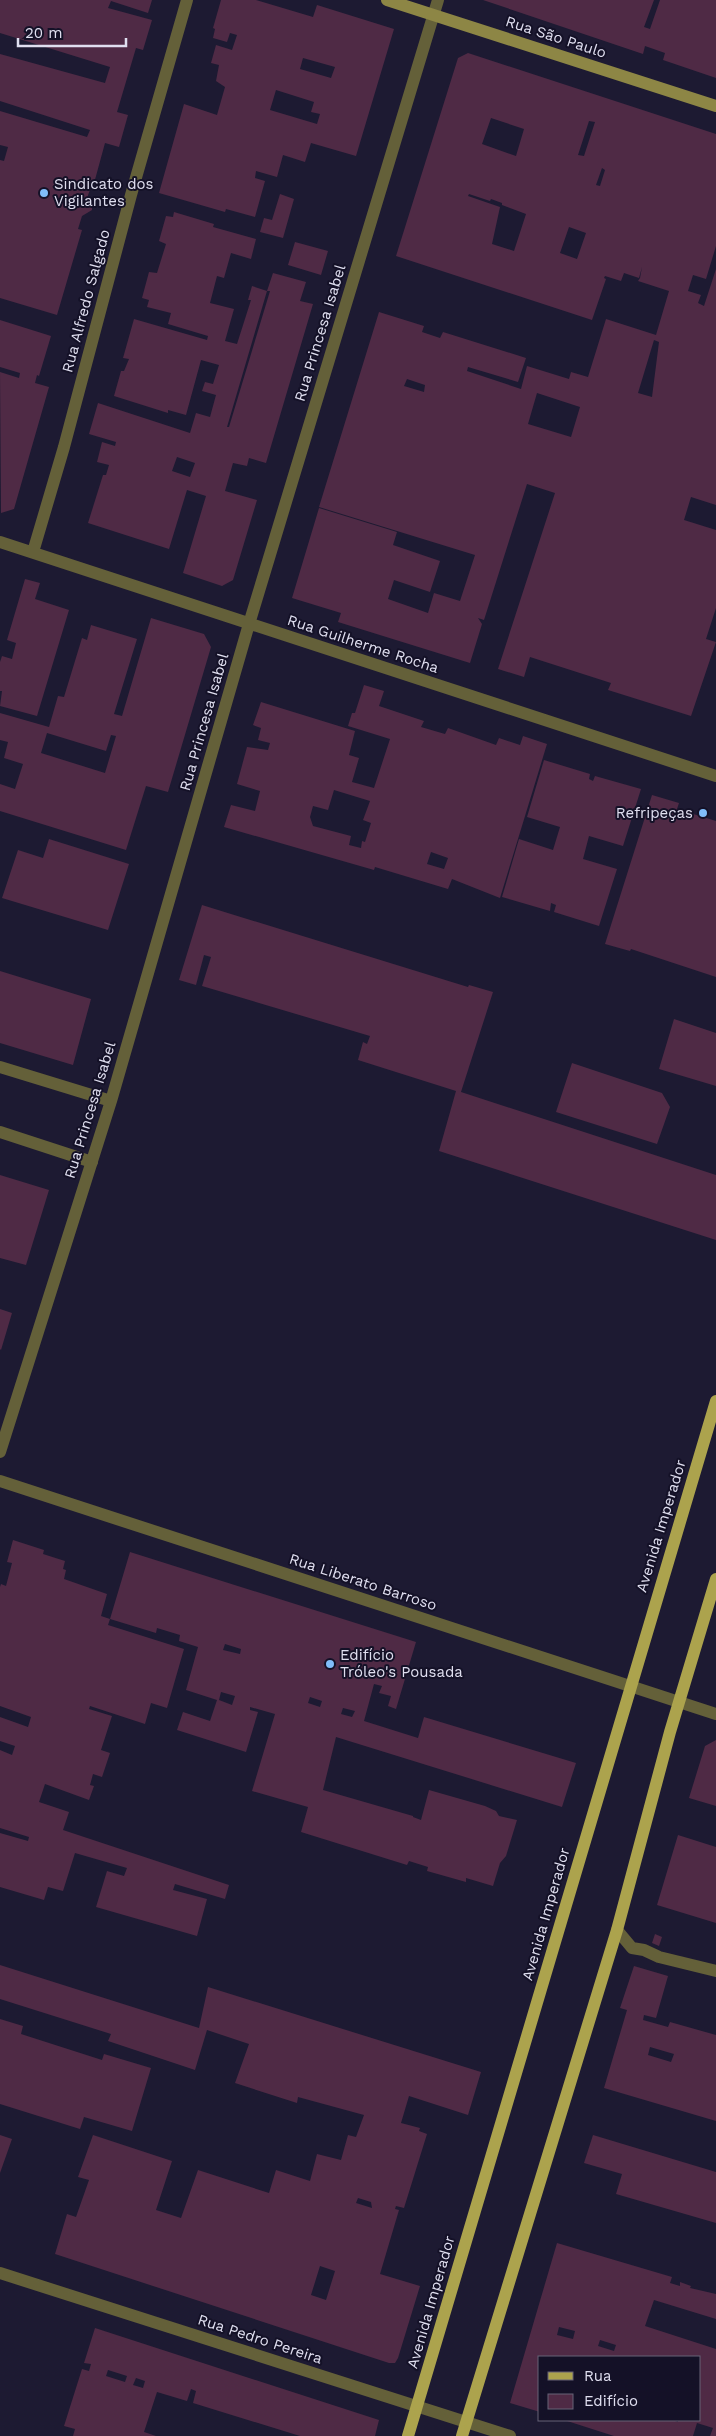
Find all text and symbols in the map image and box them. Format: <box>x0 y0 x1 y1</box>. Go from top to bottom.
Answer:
street label: Rua São Paulo <box>503 12 609 62</box>
scale bar <box>18 15 125 47</box>
text: 20 m <box>25 24 63 42</box>
place label: Sindicato dos Vigilantes <box>54 175 154 210</box>
marker: Sindicato dos Vigilantes <box>38 187 50 199</box>
street label: Rua Alfredo Salgado <box>58 227 114 375</box>
street label: Rua Princesa Isabel <box>291 262 350 404</box>
street label: Rua Guilherme Rocha <box>285 611 441 677</box>
street label: Rua Princesa Isabel <box>176 651 232 793</box>
place label: Refripeças <box>616 804 693 822</box>
marker: Refripeças <box>697 807 709 819</box>
street label: Rua Princesa Isabel <box>61 1039 120 1181</box>
street label: Avenida Imperador <box>632 1458 690 1594</box>
street label: Rua Liberato Barroso <box>287 1550 439 1614</box>
place label: Edifício Tróleo's Pousada <box>340 1646 463 1681</box>
marker: Edifício Tróleo's Pousada <box>324 1658 336 1670</box>
street label: Avenida Imperador <box>518 1845 574 1983</box>
street label: Avenida Imperador <box>403 2233 459 2371</box>
street label: Rua Pedro Pereira <box>195 2310 325 2368</box>
legend <box>538 2356 701 2421</box>
text: Rua <box>584 2367 612 2385</box>
text: Edifício <box>584 2392 638 2410</box>

